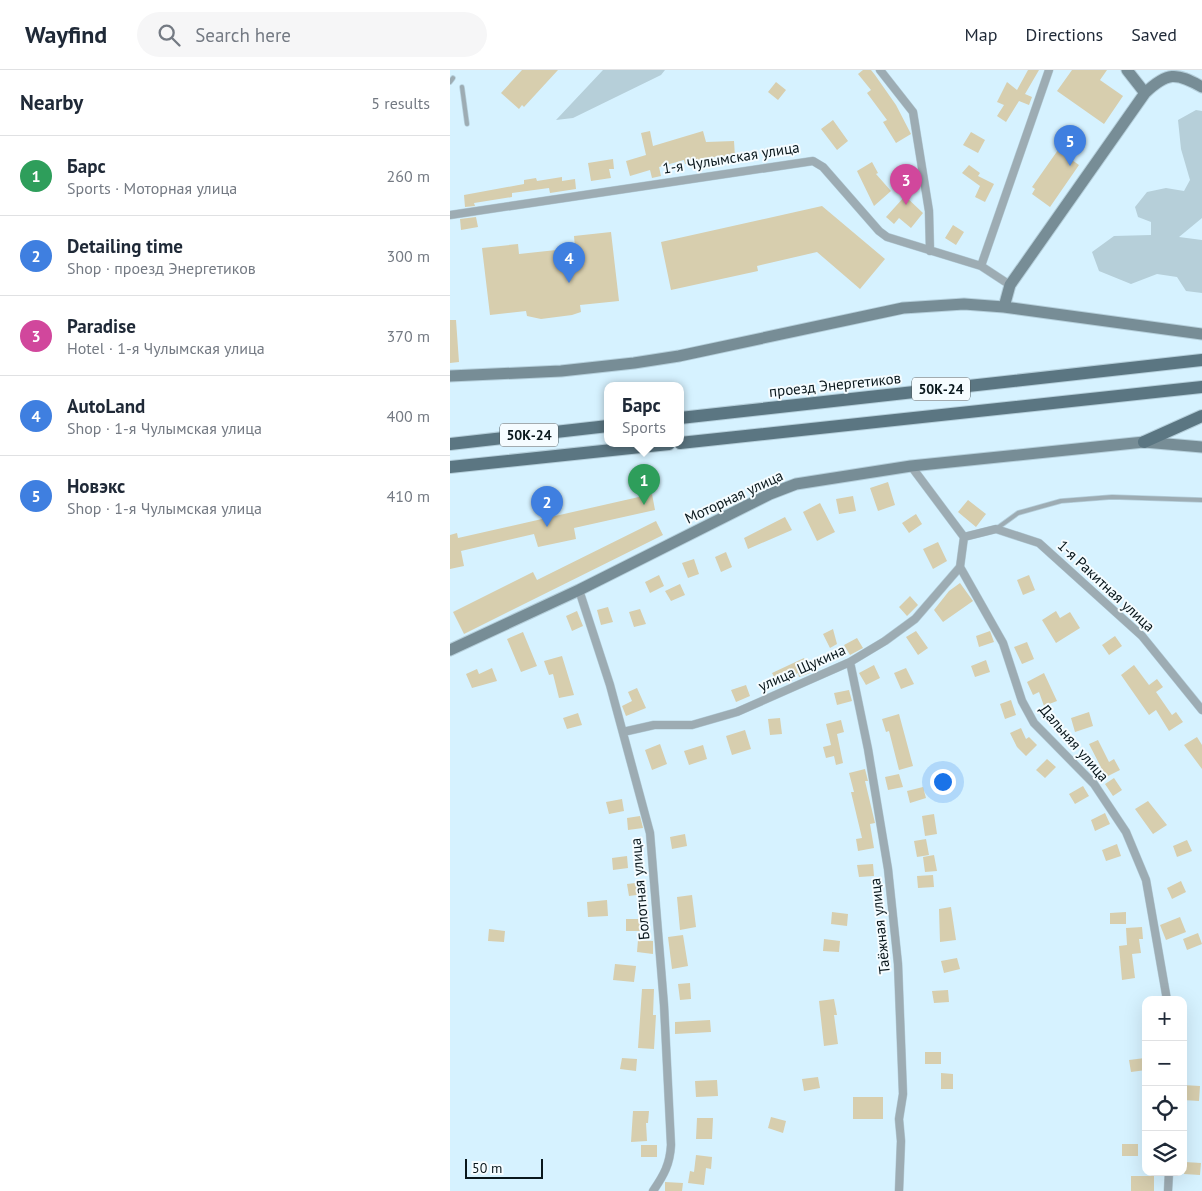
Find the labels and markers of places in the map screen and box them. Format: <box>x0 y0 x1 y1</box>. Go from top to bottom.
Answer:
pin: 5 <box>1054 125 1086 166</box>
pin: 3 <box>890 164 922 205</box>
pin: 4 <box>553 242 585 283</box>
pin: 1 <box>628 464 660 505</box>
pin: 2 <box>531 486 563 527</box>

